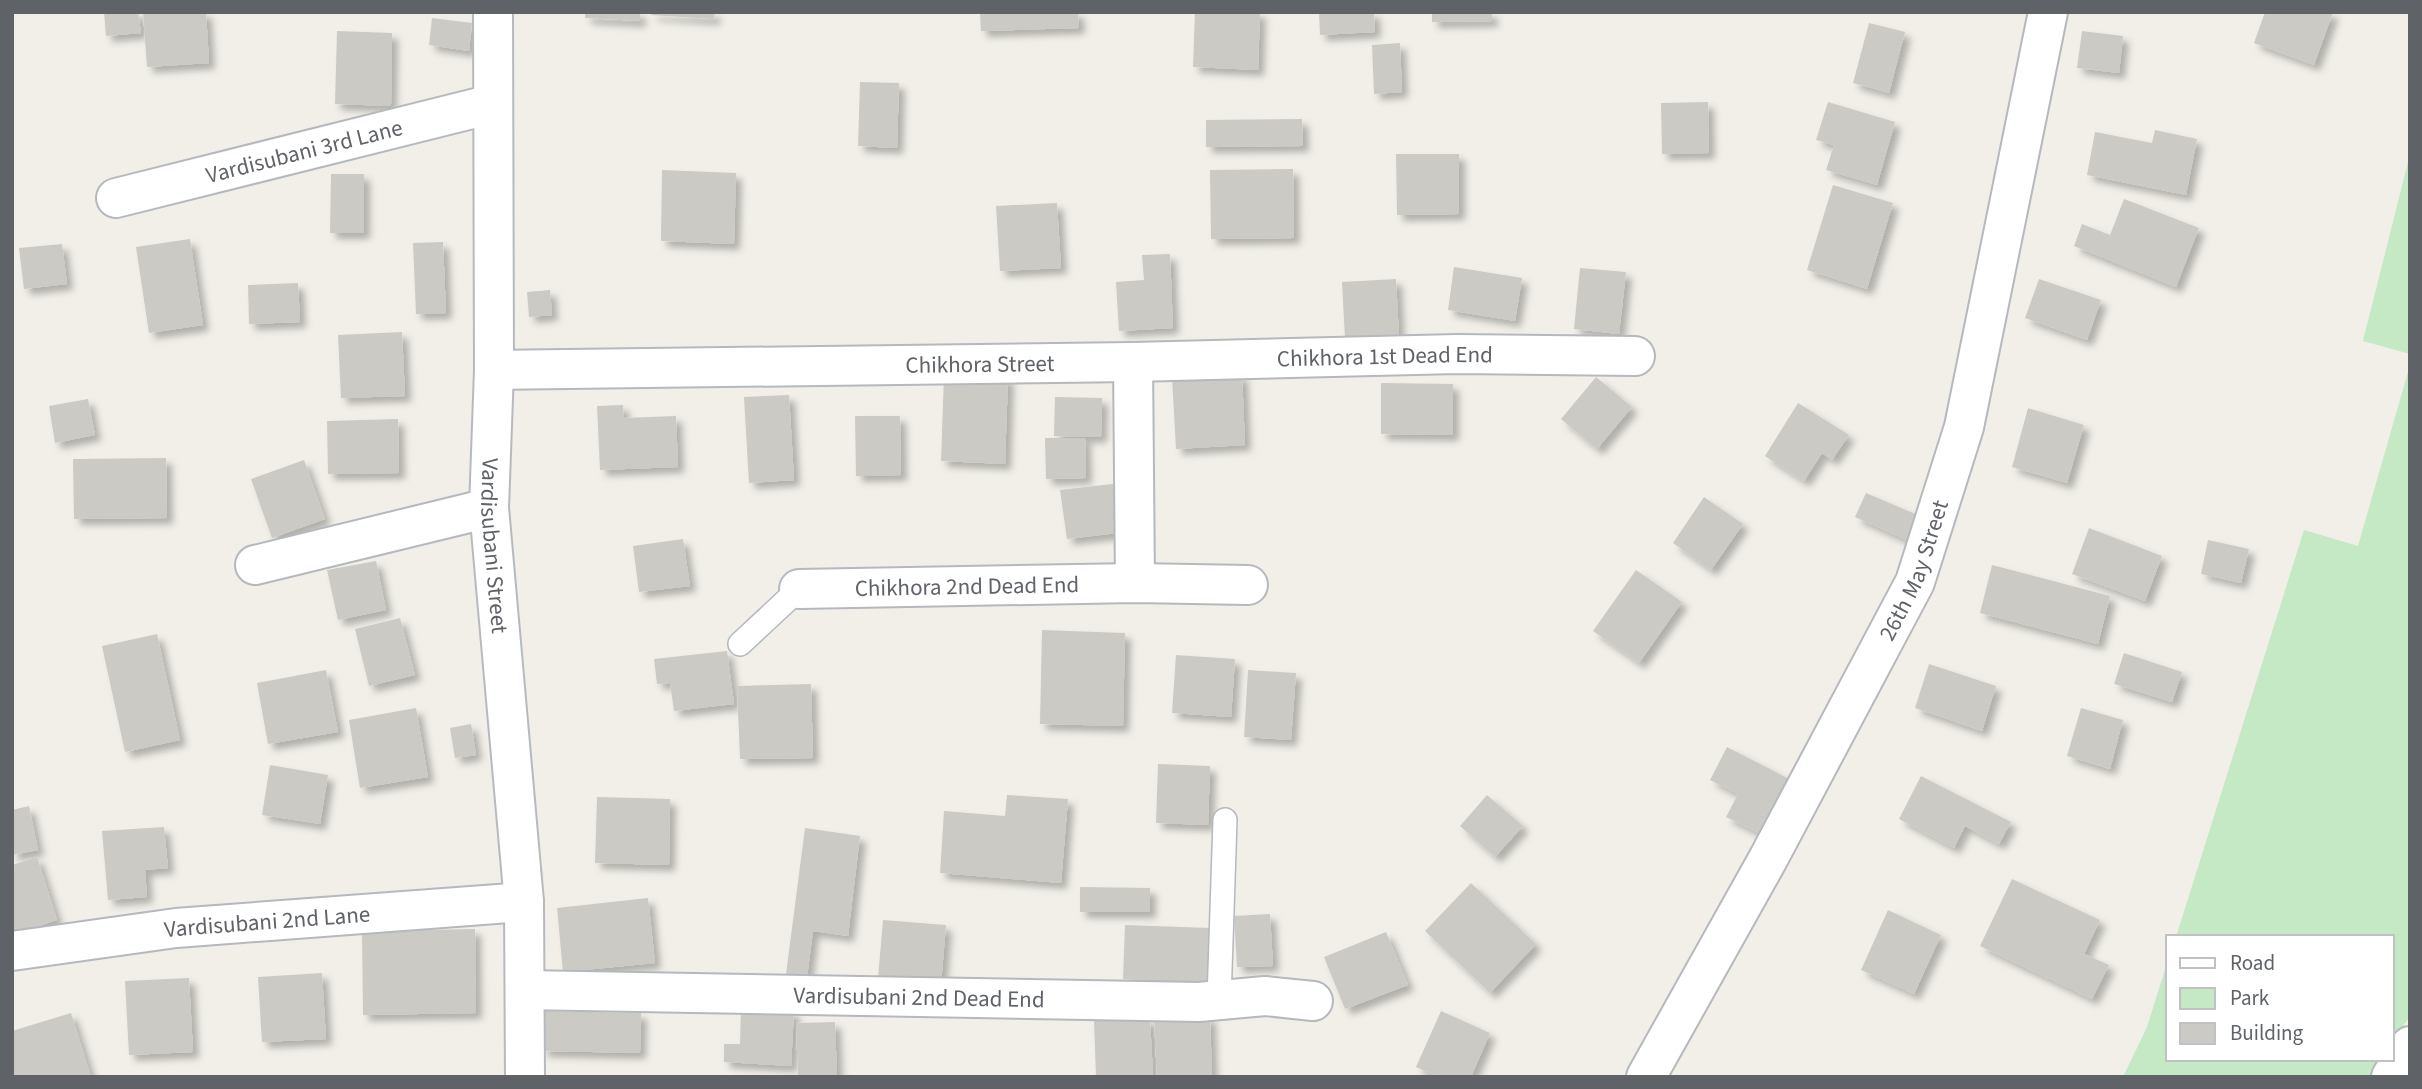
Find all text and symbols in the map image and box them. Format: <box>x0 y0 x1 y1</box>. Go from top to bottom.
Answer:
street label: Vardisubani 3rd Lane <box>203 111 406 192</box>
street label: Chikhora 1st Dead End <box>1276 338 1493 375</box>
street label: Chikhora Street <box>905 347 1055 382</box>
street label: Vardisubani Street <box>472 457 516 635</box>
street label: 26th May Street <box>1871 496 1957 646</box>
street label: Chikhora 2nd Dead End <box>854 568 1079 605</box>
street label: Vardisubani 2nd Lane <box>162 898 371 946</box>
legend <box>2166 935 2394 1061</box>
text: Road <box>2230 948 2275 978</box>
street label: Vardisubani 2nd Dead End <box>793 979 1045 1016</box>
text: Park <box>2230 983 2270 1013</box>
text: Building <box>2230 1018 2304 1048</box>

